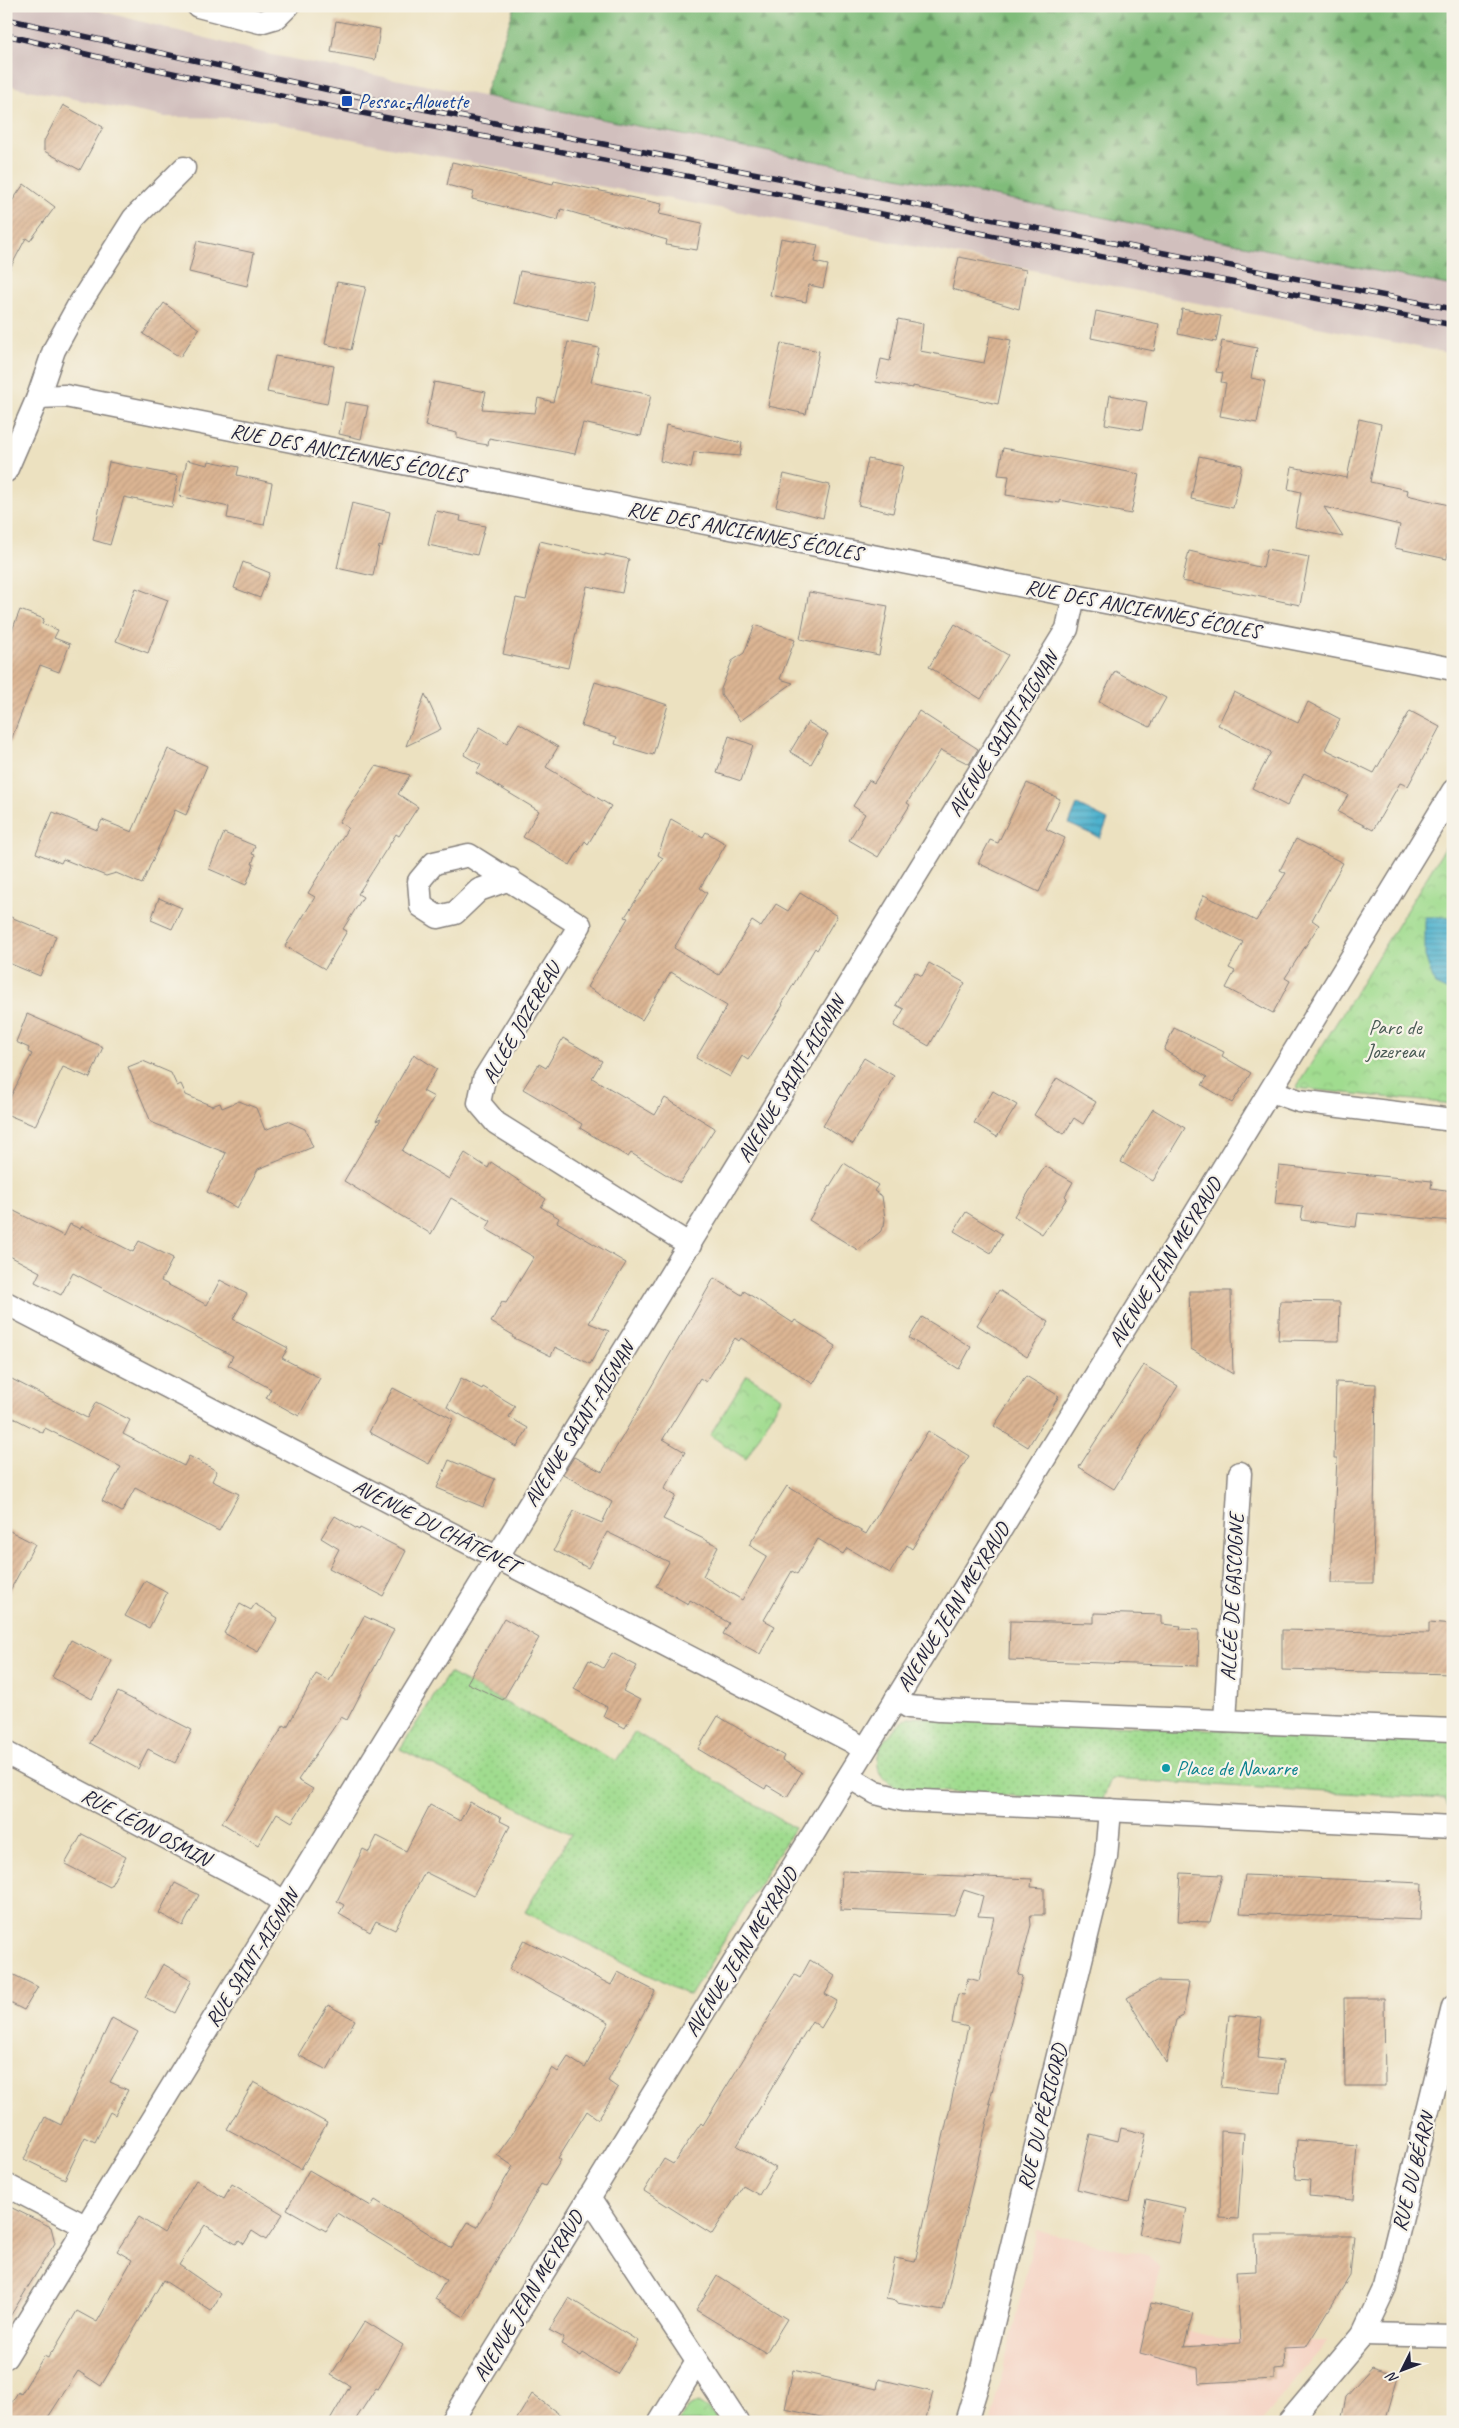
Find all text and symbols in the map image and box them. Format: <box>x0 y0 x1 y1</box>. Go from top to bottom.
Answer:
place label: Pessac-Alouette <box>358 88 471 114</box>
marker: Pessac-Alouette <box>340 94 354 108</box>
street label: RUE DES ANCIENNES ÉCOLES <box>228 417 470 489</box>
street label: RUE DES ANCIENNES ÉCOLES <box>625 495 867 567</box>
street label: RUE DES ANCIENNES ÉCOLES <box>1023 573 1265 645</box>
street label: AVENUE SAINT-AIGNAN <box>942 644 1066 821</box>
street label: ALLÉE JOZEREAU <box>476 956 567 1088</box>
street label: AVENUE SAINT-AIGNAN <box>731 989 852 1167</box>
park label: Parc de Jozereau <box>1365 1014 1425 1064</box>
street label: AVENUE JEAN MEYRAUD <box>1103 1171 1228 1351</box>
street label: AVENUE SAINT-AIGNAN <box>518 1334 642 1511</box>
street label: AVENUE DU CHÂTENET <box>349 1473 528 1581</box>
street label: ALLÉE DE GASCOGNE <box>1215 1510 1249 1681</box>
street label: AVENUE JEAN MEYRAUD <box>891 1516 1016 1696</box>
place label: Place de Navarre <box>1176 1755 1298 1781</box>
marker: Place de Navarre <box>1160 1762 1172 1774</box>
street label: RUE LÉON OSMIN <box>77 1782 218 1873</box>
street label: AVENUE JEAN MEYRAUD <box>679 1861 804 2041</box>
street label: RUE SAINT-AIGNAN <box>199 1882 306 2031</box>
street label: RUE DU PÉRIGORD <box>1011 2040 1073 2192</box>
street label: RUE DU BÉARN <box>1386 2107 1441 2234</box>
street label: AVENUE JEAN MEYRAUD <box>467 2204 590 2386</box>
north arrow <box>1376 2346 1426 2396</box>
text: N <box>1382 2368 1402 2387</box>

